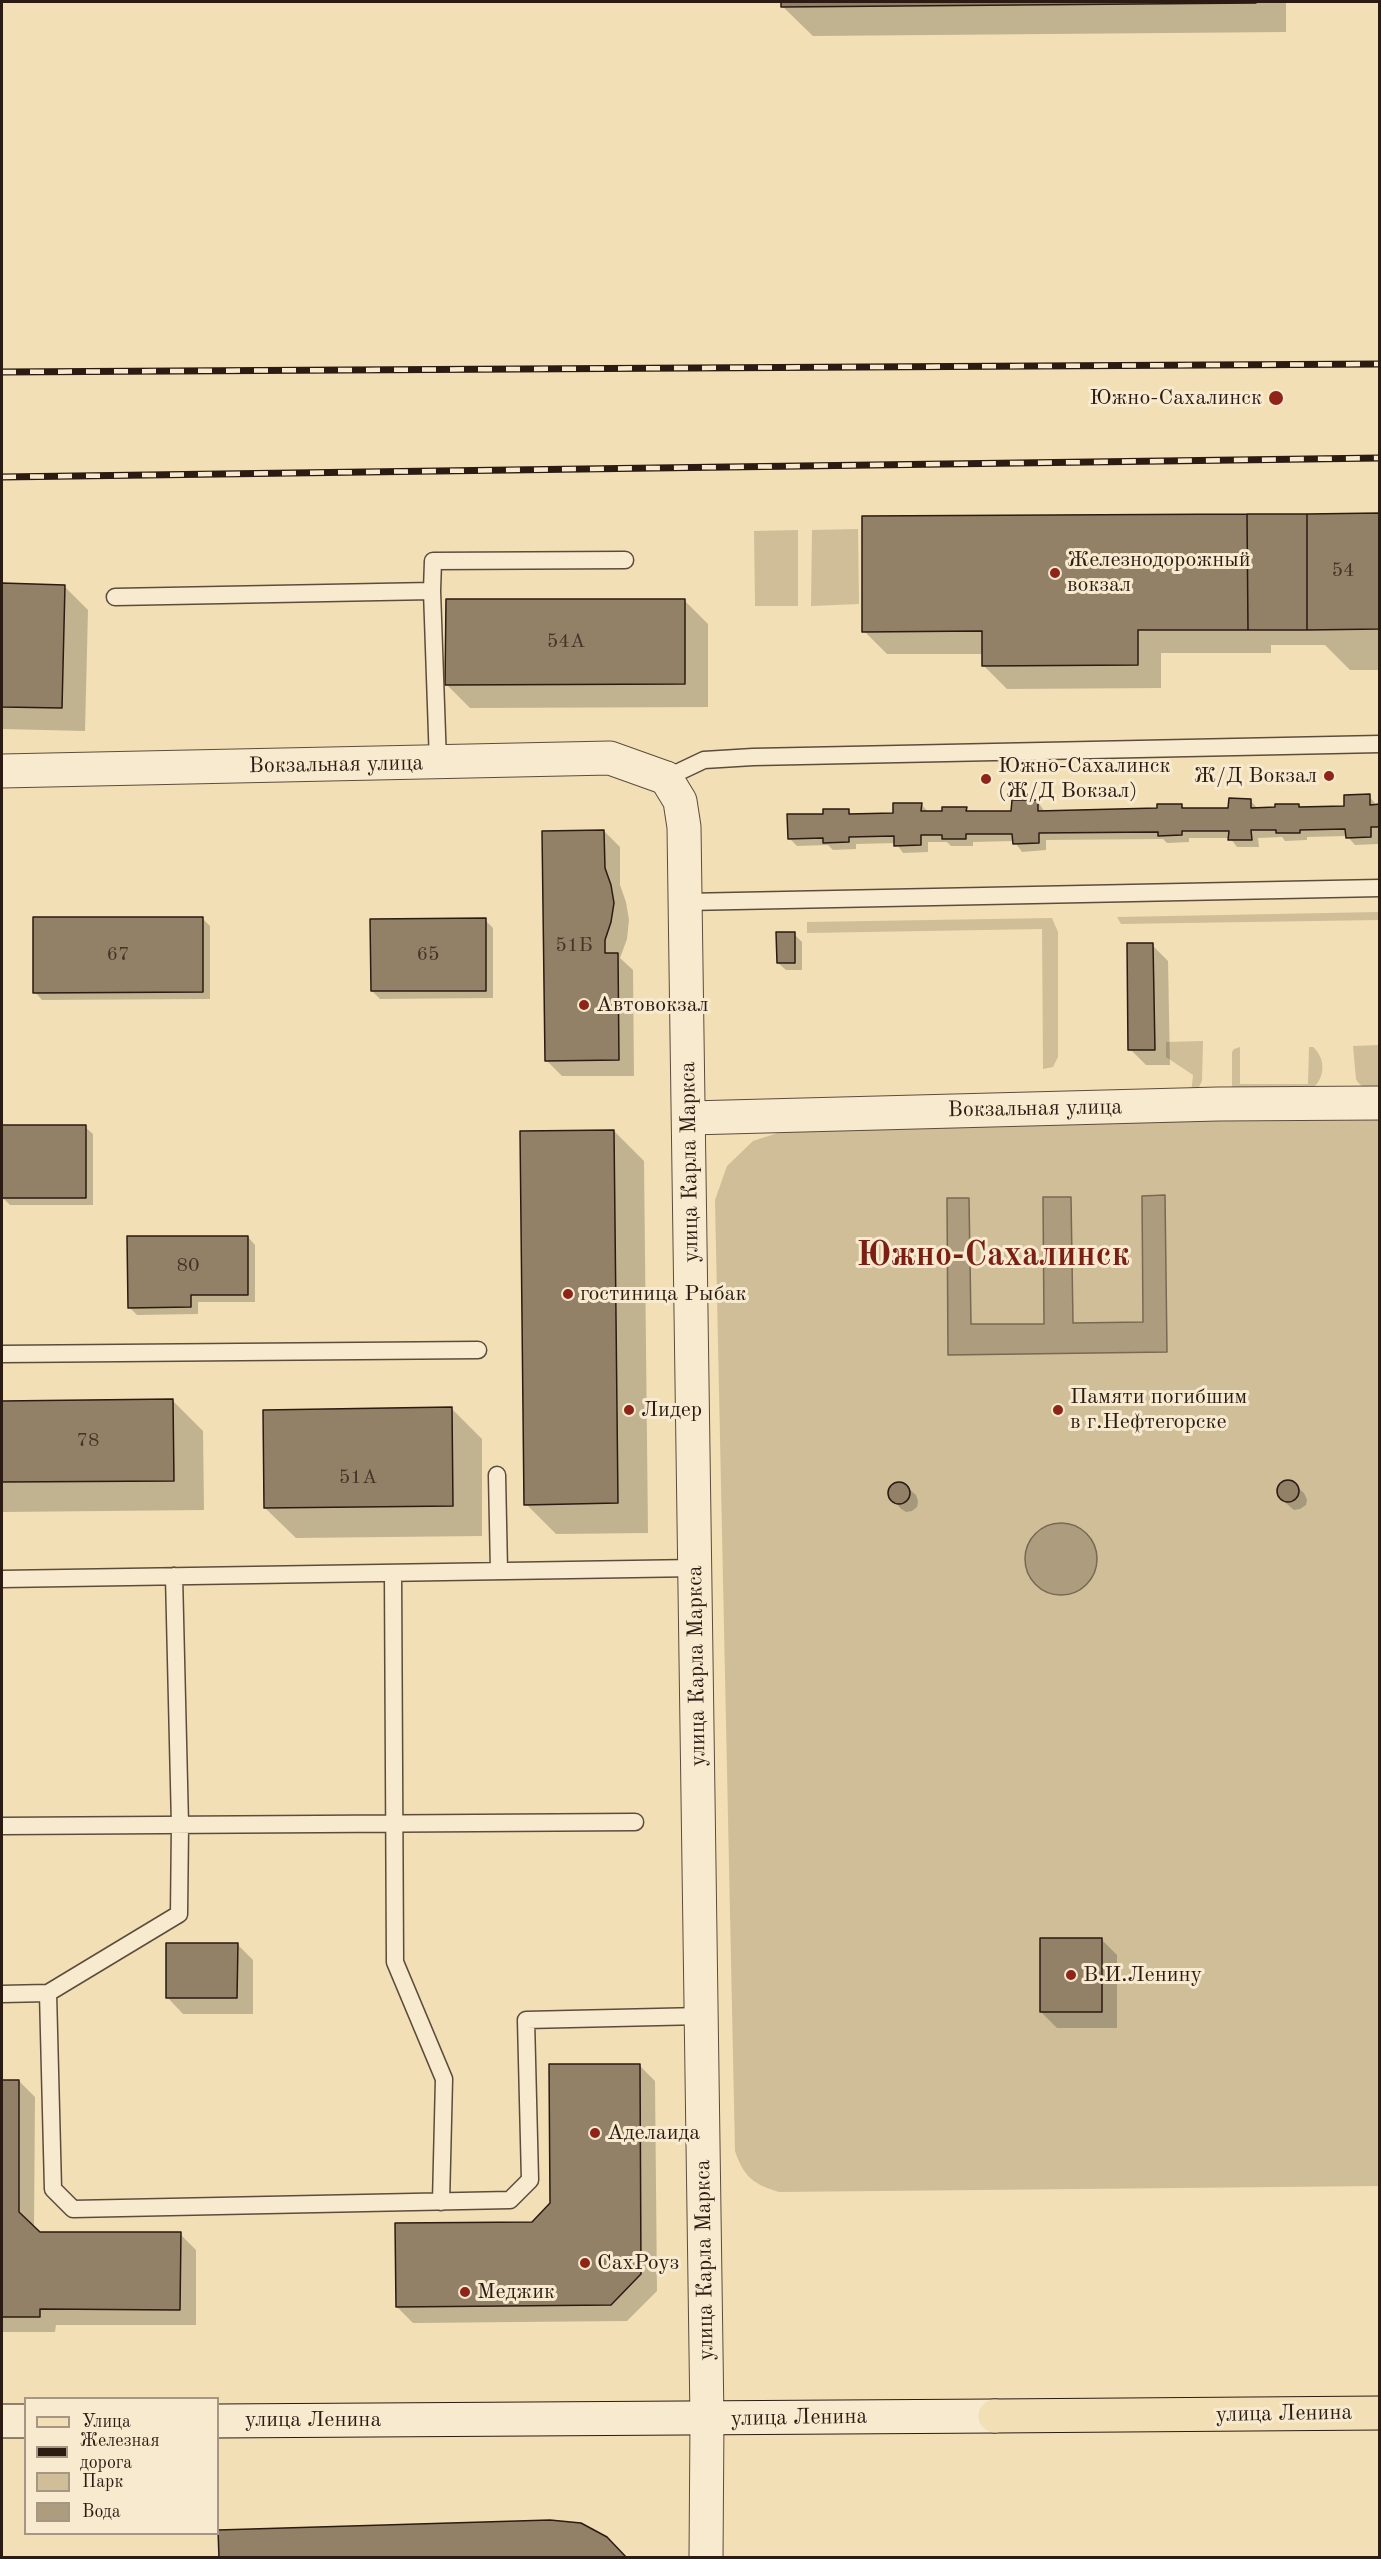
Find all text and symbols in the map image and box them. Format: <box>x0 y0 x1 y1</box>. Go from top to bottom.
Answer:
place label: Южно-Сахалинск <box>1090 385 1262 411</box>
marker: Южно-Сахалинск <box>1267 389 1285 407</box>
place label: Железнодорожный вокзал <box>1067 547 1251 598</box>
house number: 54 <box>1331 559 1355 583</box>
marker: Железнодорожный вокзал <box>1048 566 1062 580</box>
house number: 54А <box>547 630 585 654</box>
street label: Вокзальная улица <box>249 750 423 780</box>
place label: Южно-Сахалинск (Ж/Д Вокзал) <box>998 753 1170 804</box>
place label: Ж/Д Вокзал <box>1194 763 1317 789</box>
marker: Ж/Д Вокзал <box>1322 769 1336 783</box>
marker: Южно-Сахалинск (Ж/Д Вокзал) <box>979 772 993 786</box>
house number: 51Б <box>555 934 593 958</box>
house number: 67 <box>106 943 130 967</box>
house number: 65 <box>416 943 440 967</box>
place label: Автовокзал <box>596 992 709 1018</box>
marker: Автовокзал <box>577 998 591 1012</box>
street label: улица Карла Маркса <box>675 1061 705 1263</box>
street label: Вокзальная улица <box>948 1094 1122 1124</box>
district label: Южно-Сахалинск <box>856 1236 1130 1276</box>
house number: 80 <box>176 1254 200 1278</box>
place label: гостиница Рыбак <box>580 1281 746 1307</box>
marker: гостиница Рыбак <box>561 1287 575 1301</box>
place label: Памяти погибшим в г.Нефтегорске <box>1070 1384 1247 1436</box>
place label: Лидер <box>641 1397 702 1423</box>
marker: Лидер <box>622 1403 636 1417</box>
marker: Памяти погибшим в г.Нефтегорске <box>1051 1403 1065 1417</box>
house number: 78 <box>76 1429 100 1453</box>
house number: 51А <box>339 1466 377 1490</box>
street label: улица Карла Маркса <box>682 1565 712 1767</box>
place label: В.И.Ленину <box>1083 1962 1202 1988</box>
marker: В.И.Ленину <box>1064 1968 1078 1982</box>
place label: Аделаида <box>607 2120 700 2146</box>
marker: Аделаида <box>588 2126 602 2140</box>
street label: улица Карла Маркса <box>690 2159 720 2361</box>
place label: СахРоуз <box>597 2250 679 2276</box>
marker: СахРоуз <box>578 2256 592 2270</box>
place label: Меджик <box>477 2279 555 2305</box>
marker: Меджик <box>458 2285 472 2299</box>
legend <box>24 2397 219 2535</box>
street label: улица Ленина <box>1216 2400 1352 2428</box>
street label: улица Ленина <box>731 2404 867 2432</box>
street label: улица Ленина <box>245 2407 381 2433</box>
text: Улица <box>82 2413 131 2431</box>
text: Железная дорога <box>80 2432 160 2472</box>
text: Парк <box>82 2473 123 2491</box>
text: Вода <box>82 2503 121 2521</box>

